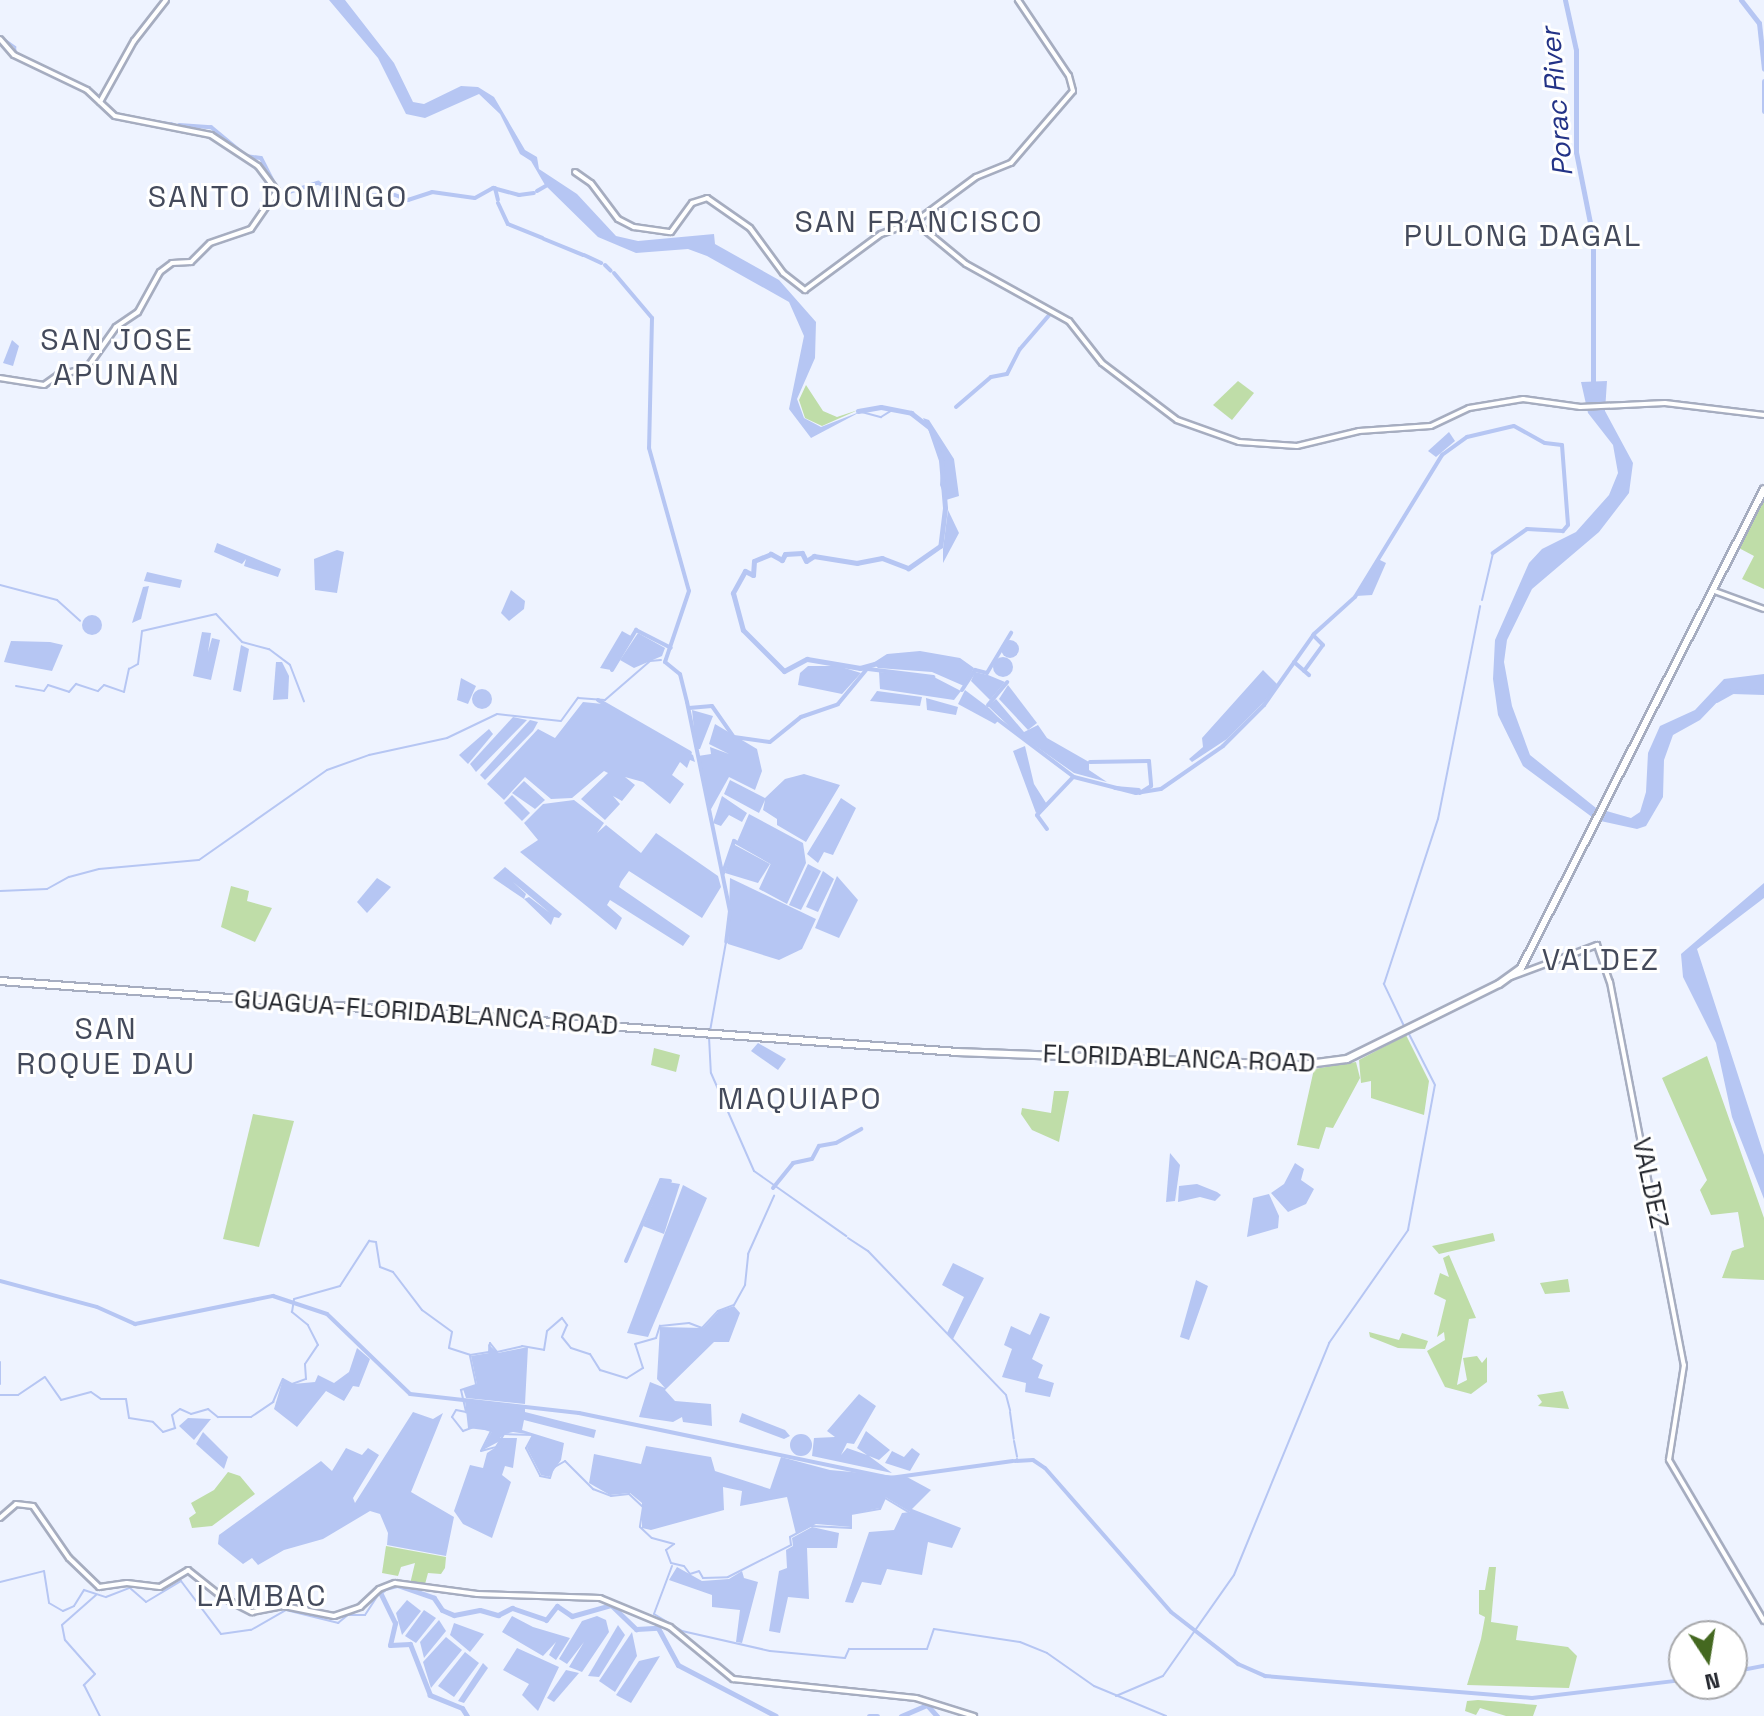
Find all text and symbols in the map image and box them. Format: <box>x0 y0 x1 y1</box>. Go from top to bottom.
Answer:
water label: Porac River <box>1533 26 1579 178</box>
district label: SANTO DOMINGO <box>148 179 408 215</box>
district label: SAN FRANCISCO <box>794 204 1044 240</box>
district label: PULONG DAGAL <box>1404 218 1642 254</box>
district label: SAN JOSE APUNAN <box>40 322 194 392</box>
district label: VALDEZ <box>1542 942 1660 978</box>
street label: GUAGUA-FLORIDABLANCA ROAD <box>233 984 619 1042</box>
district label: SAN ROQUE DAU <box>16 1011 196 1082</box>
street label: FLORIDABLANCA ROAD <box>1042 1039 1316 1079</box>
district label: MAQUIAPO <box>718 1081 882 1117</box>
street label: VALDEZ <box>1625 1135 1675 1231</box>
district label: LAMBAC <box>197 1578 327 1614</box>
north arrow <box>1668 1620 1748 1700</box>
text: N <box>1702 1666 1723 1697</box>

